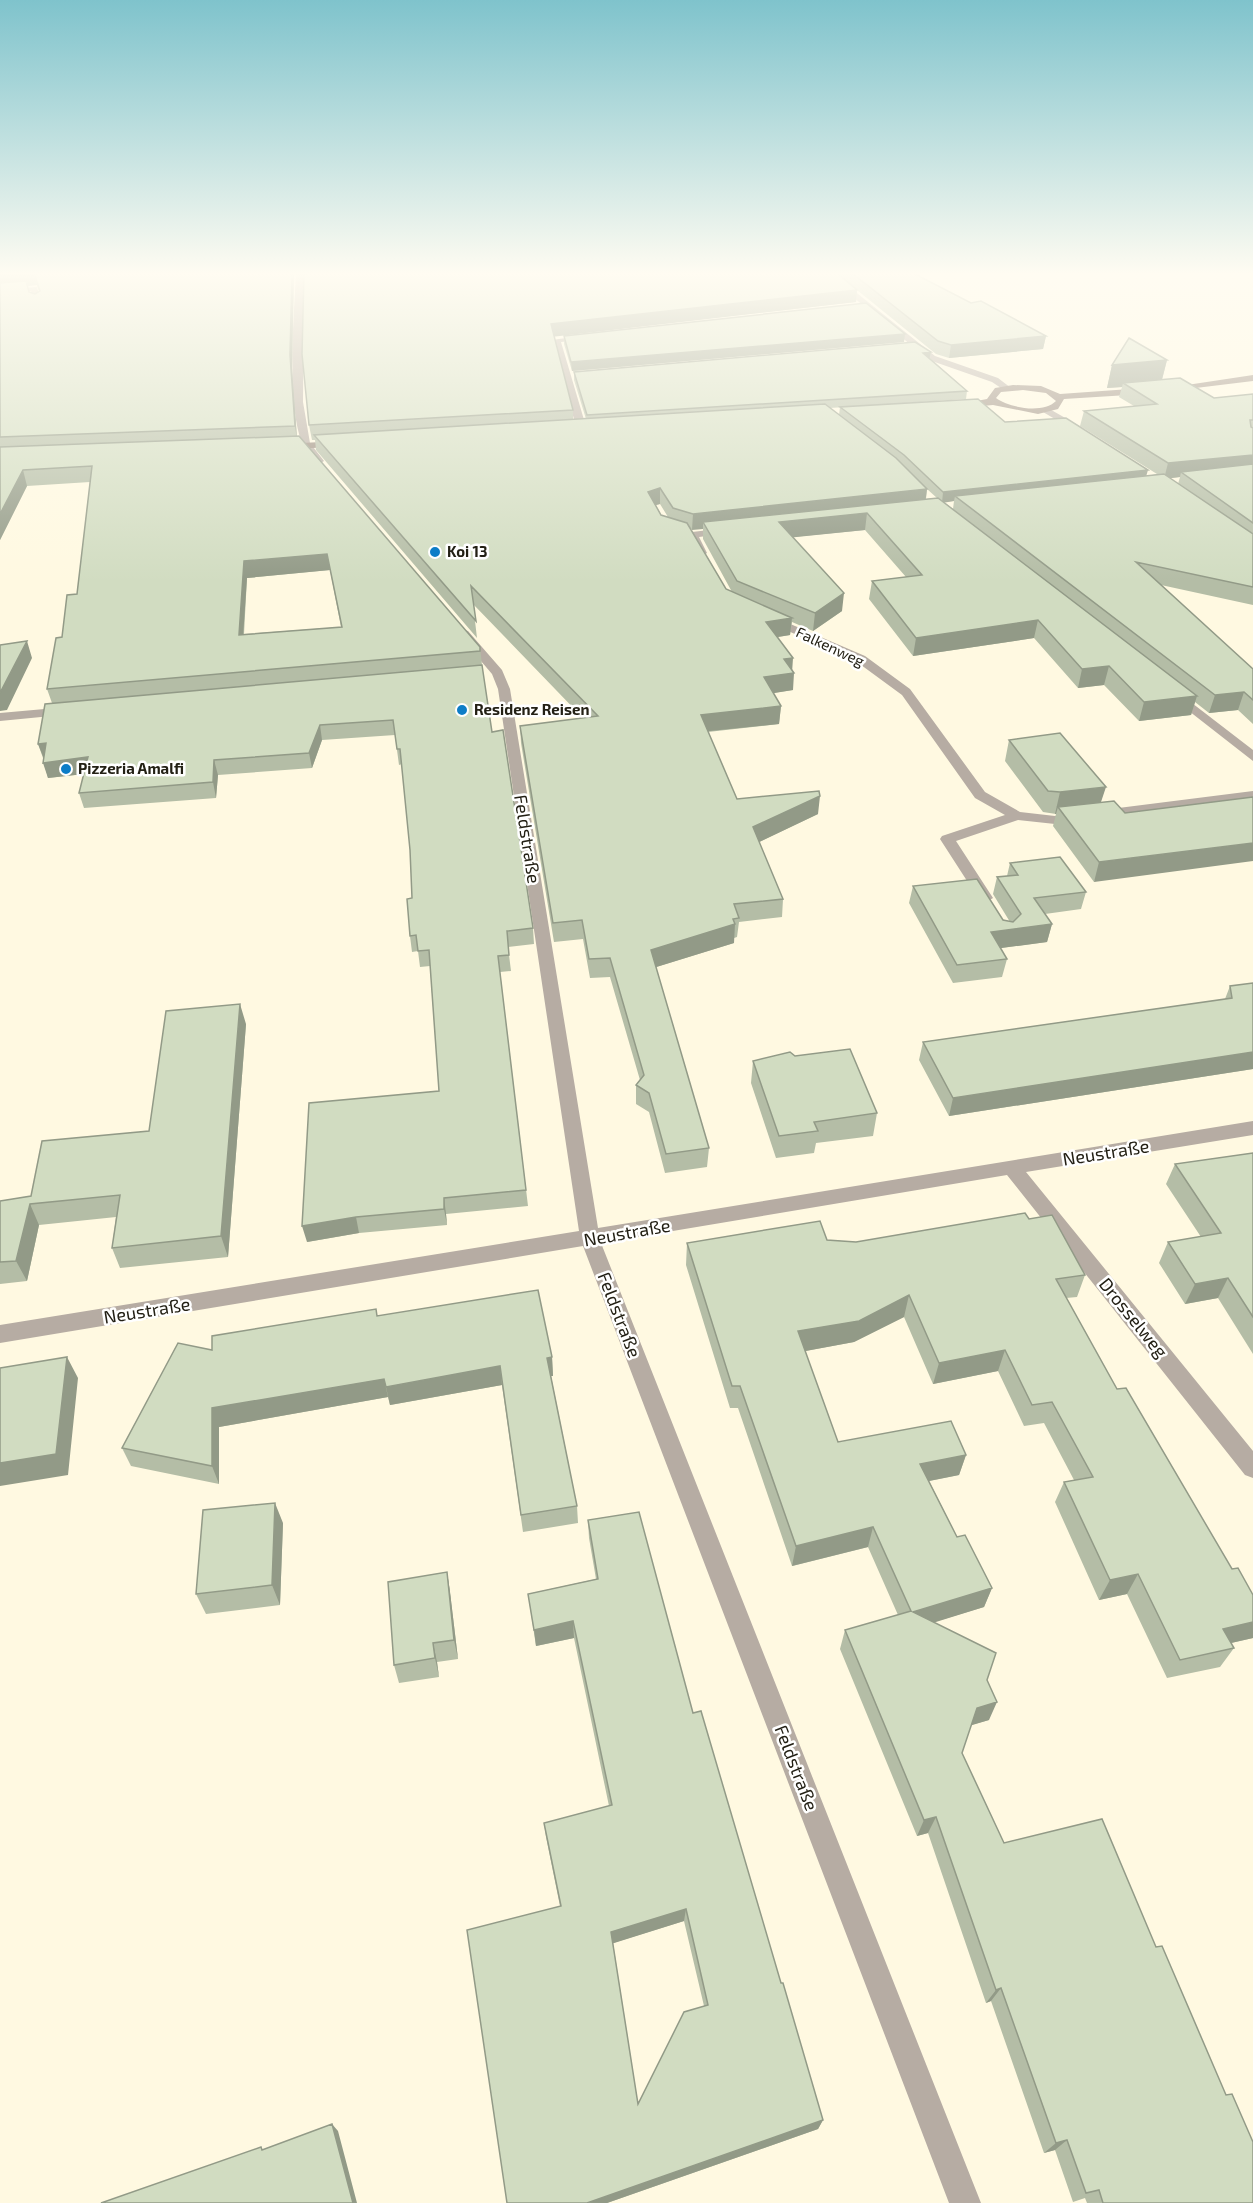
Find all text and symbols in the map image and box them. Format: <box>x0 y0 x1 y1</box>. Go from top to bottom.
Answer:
place label: Koi 13 <box>447 542 487 560</box>
marker: Koi 13 <box>428 545 442 559</box>
street label: Falkenweg <box>793 622 868 670</box>
place label: Residenz Reisen <box>474 700 589 718</box>
marker: Residenz Reisen <box>455 703 469 717</box>
place label: Pizzeria Amalfi <box>78 759 184 777</box>
marker: Pizzeria Amalfi <box>59 762 73 776</box>
street label: Feldstraße <box>510 793 546 885</box>
street label: Neustraße <box>1061 1134 1151 1170</box>
street label: Neustraße <box>582 1214 672 1250</box>
street label: Feldstraße <box>594 1269 646 1360</box>
street label: Drosselweg <box>1095 1273 1173 1362</box>
street label: Neustraße <box>102 1292 192 1328</box>
street label: Feldstraße <box>771 1722 823 1813</box>

